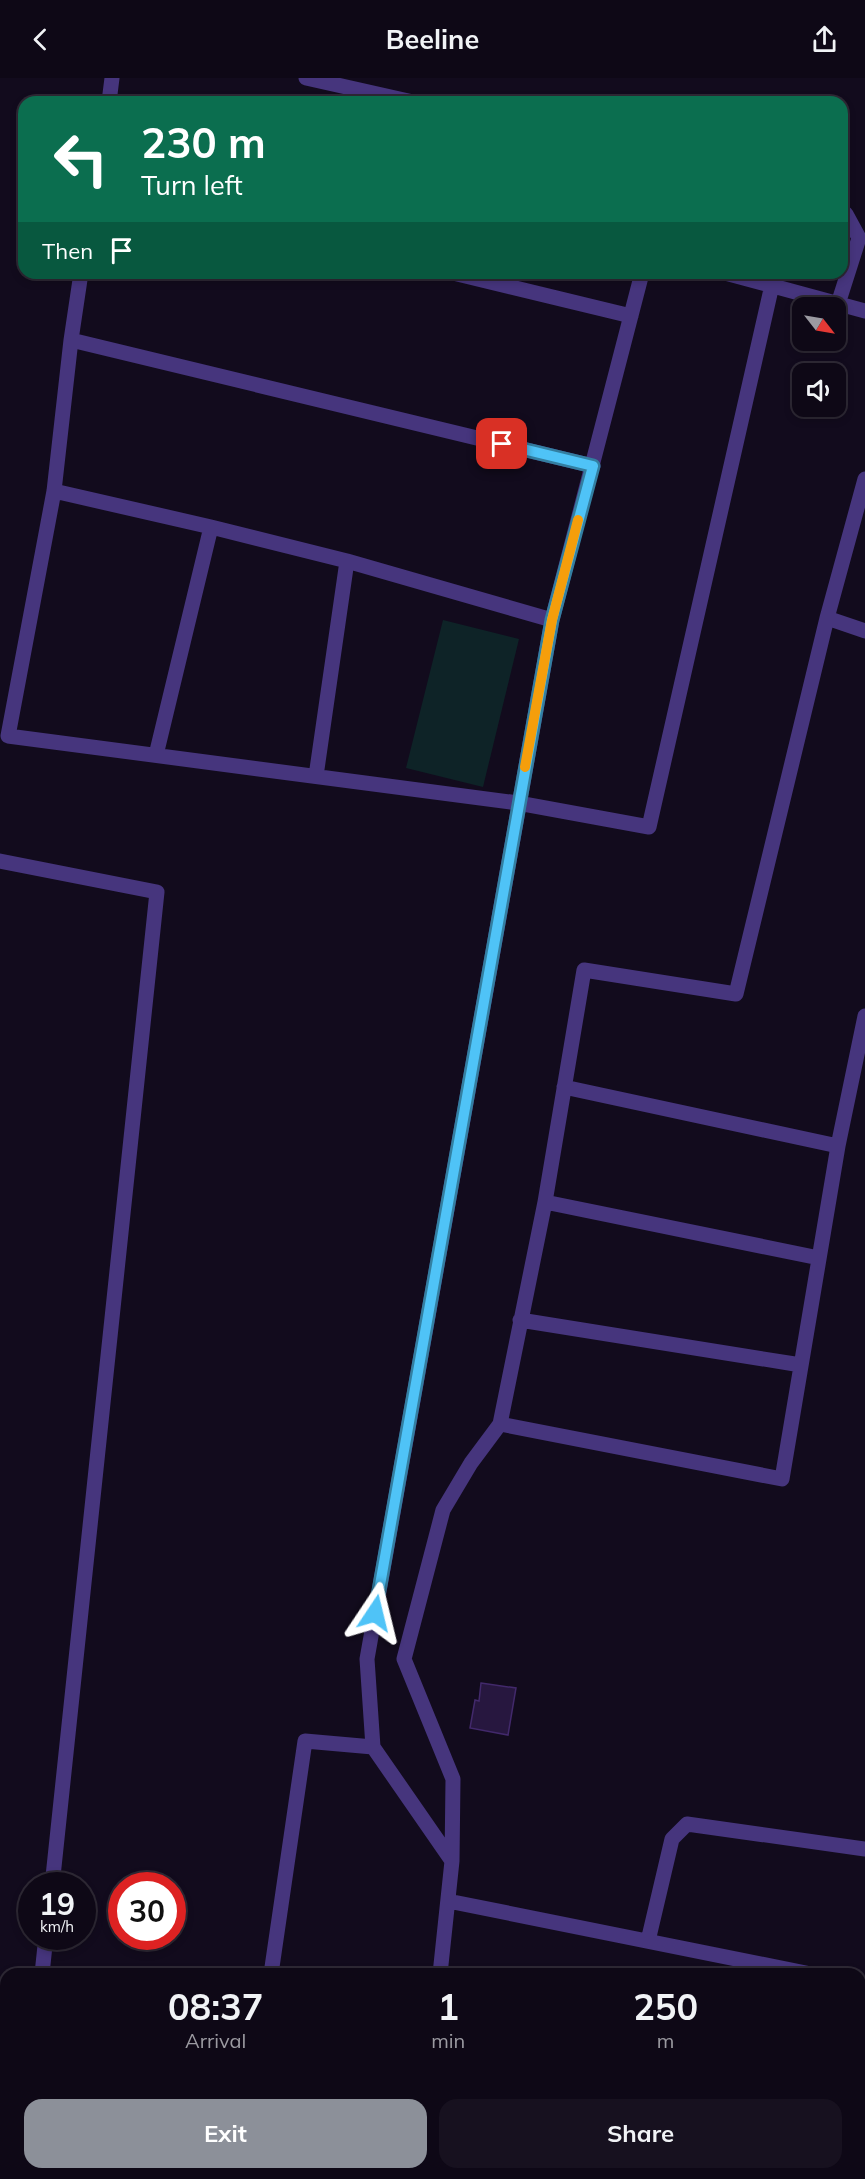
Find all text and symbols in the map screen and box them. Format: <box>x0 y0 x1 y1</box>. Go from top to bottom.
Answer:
text: Beeline <box>386 22 479 56</box>
icon: back <box>24 23 57 56</box>
icon: share <box>808 23 841 56</box>
text: 230 m <box>141 116 266 169</box>
icon: left <box>42 120 120 198</box>
text: Turn left <box>141 168 243 202</box>
icon: arrive <box>105 234 138 267</box>
text: Then <box>42 237 93 265</box>
north arrow <box>792 297 846 351</box>
map controls <box>792 297 846 417</box>
button: sound <box>792 363 846 417</box>
pin <box>476 418 527 469</box>
icon: arrive <box>485 427 518 460</box>
position arrow <box>343 1581 407 1645</box>
speed limit sign: 30 <box>108 1872 186 1950</box>
text: 19 <box>39 1885 75 1923</box>
text: km/h <box>40 1917 74 1936</box>
text: 08:37 <box>168 1984 263 2029</box>
text: 1 <box>437 1984 459 2029</box>
text: 250 <box>633 1984 698 2029</box>
text: Arrival <box>185 2028 246 2053</box>
text: min <box>431 2028 465 2053</box>
text: m <box>657 2028 674 2053</box>
button: Exit <box>24 2099 427 2168</box>
button: Share <box>439 2099 842 2168</box>

